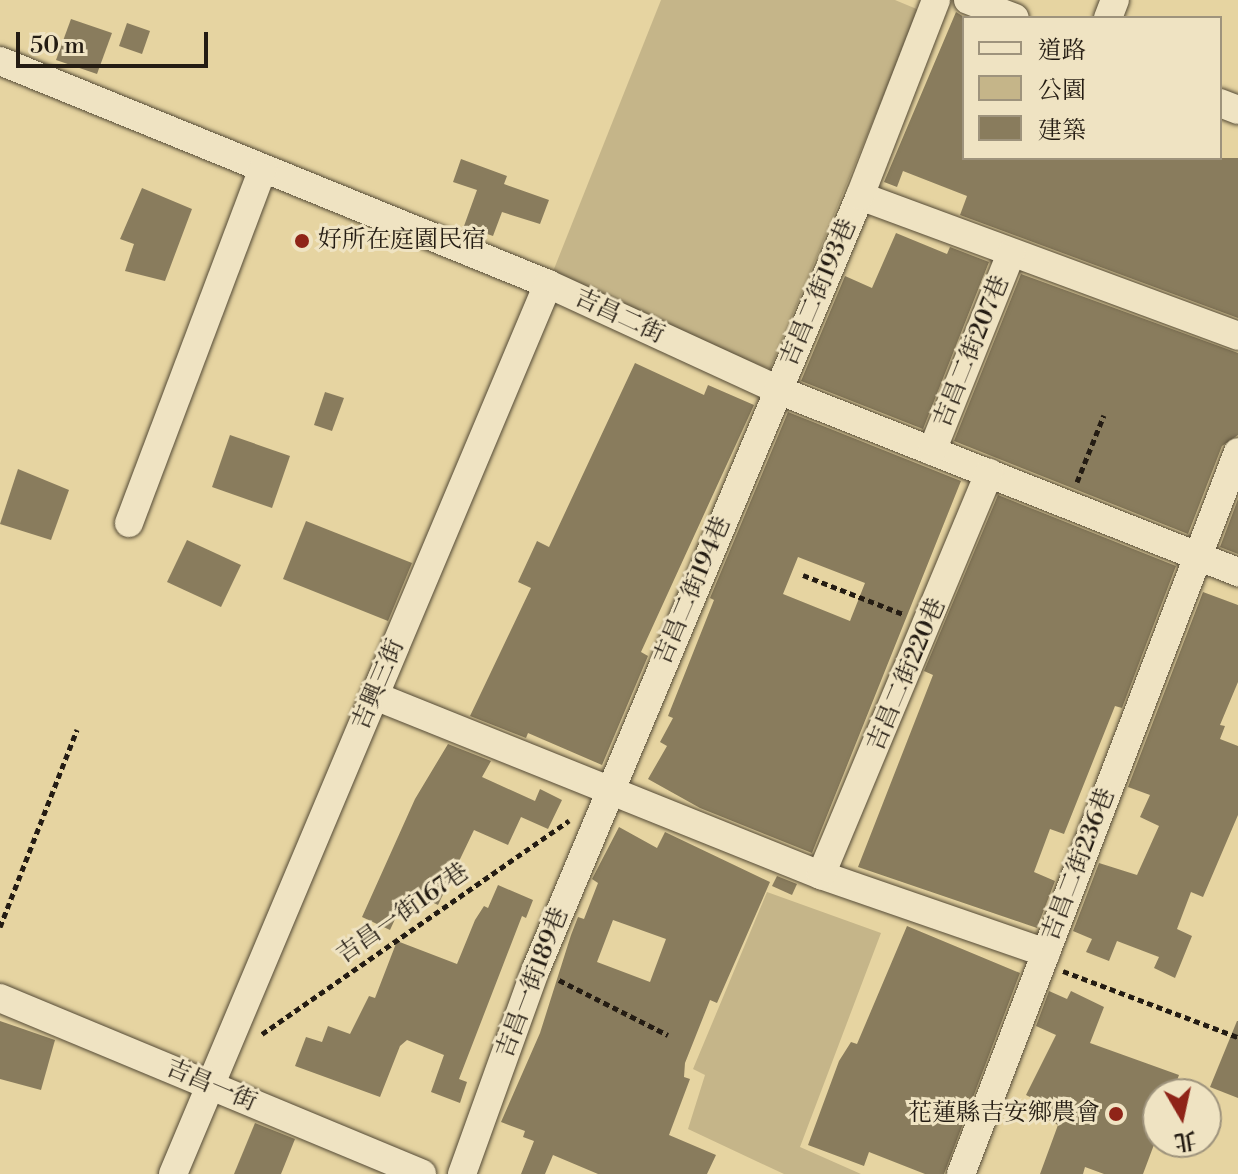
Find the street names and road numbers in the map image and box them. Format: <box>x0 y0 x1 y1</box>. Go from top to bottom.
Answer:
street label: 吉昌二街193巷 <box>775 215 863 371</box>
street label: 吉昌二街207巷 <box>928 272 1016 432</box>
street label: 吉昌二街 <box>569 284 669 350</box>
street label: 吉昌二街194巷 <box>649 513 737 669</box>
street label: 吉昌二街220巷 <box>862 594 952 756</box>
street label: 吉興三街 <box>347 635 411 735</box>
street label: 吉昌二街236巷 <box>1037 784 1121 946</box>
street label: 吉昌一街167巷 <box>331 858 475 970</box>
street label: 吉昌一街189巷 <box>491 904 575 1062</box>
street label: 吉昌一街 <box>161 1054 261 1118</box>

